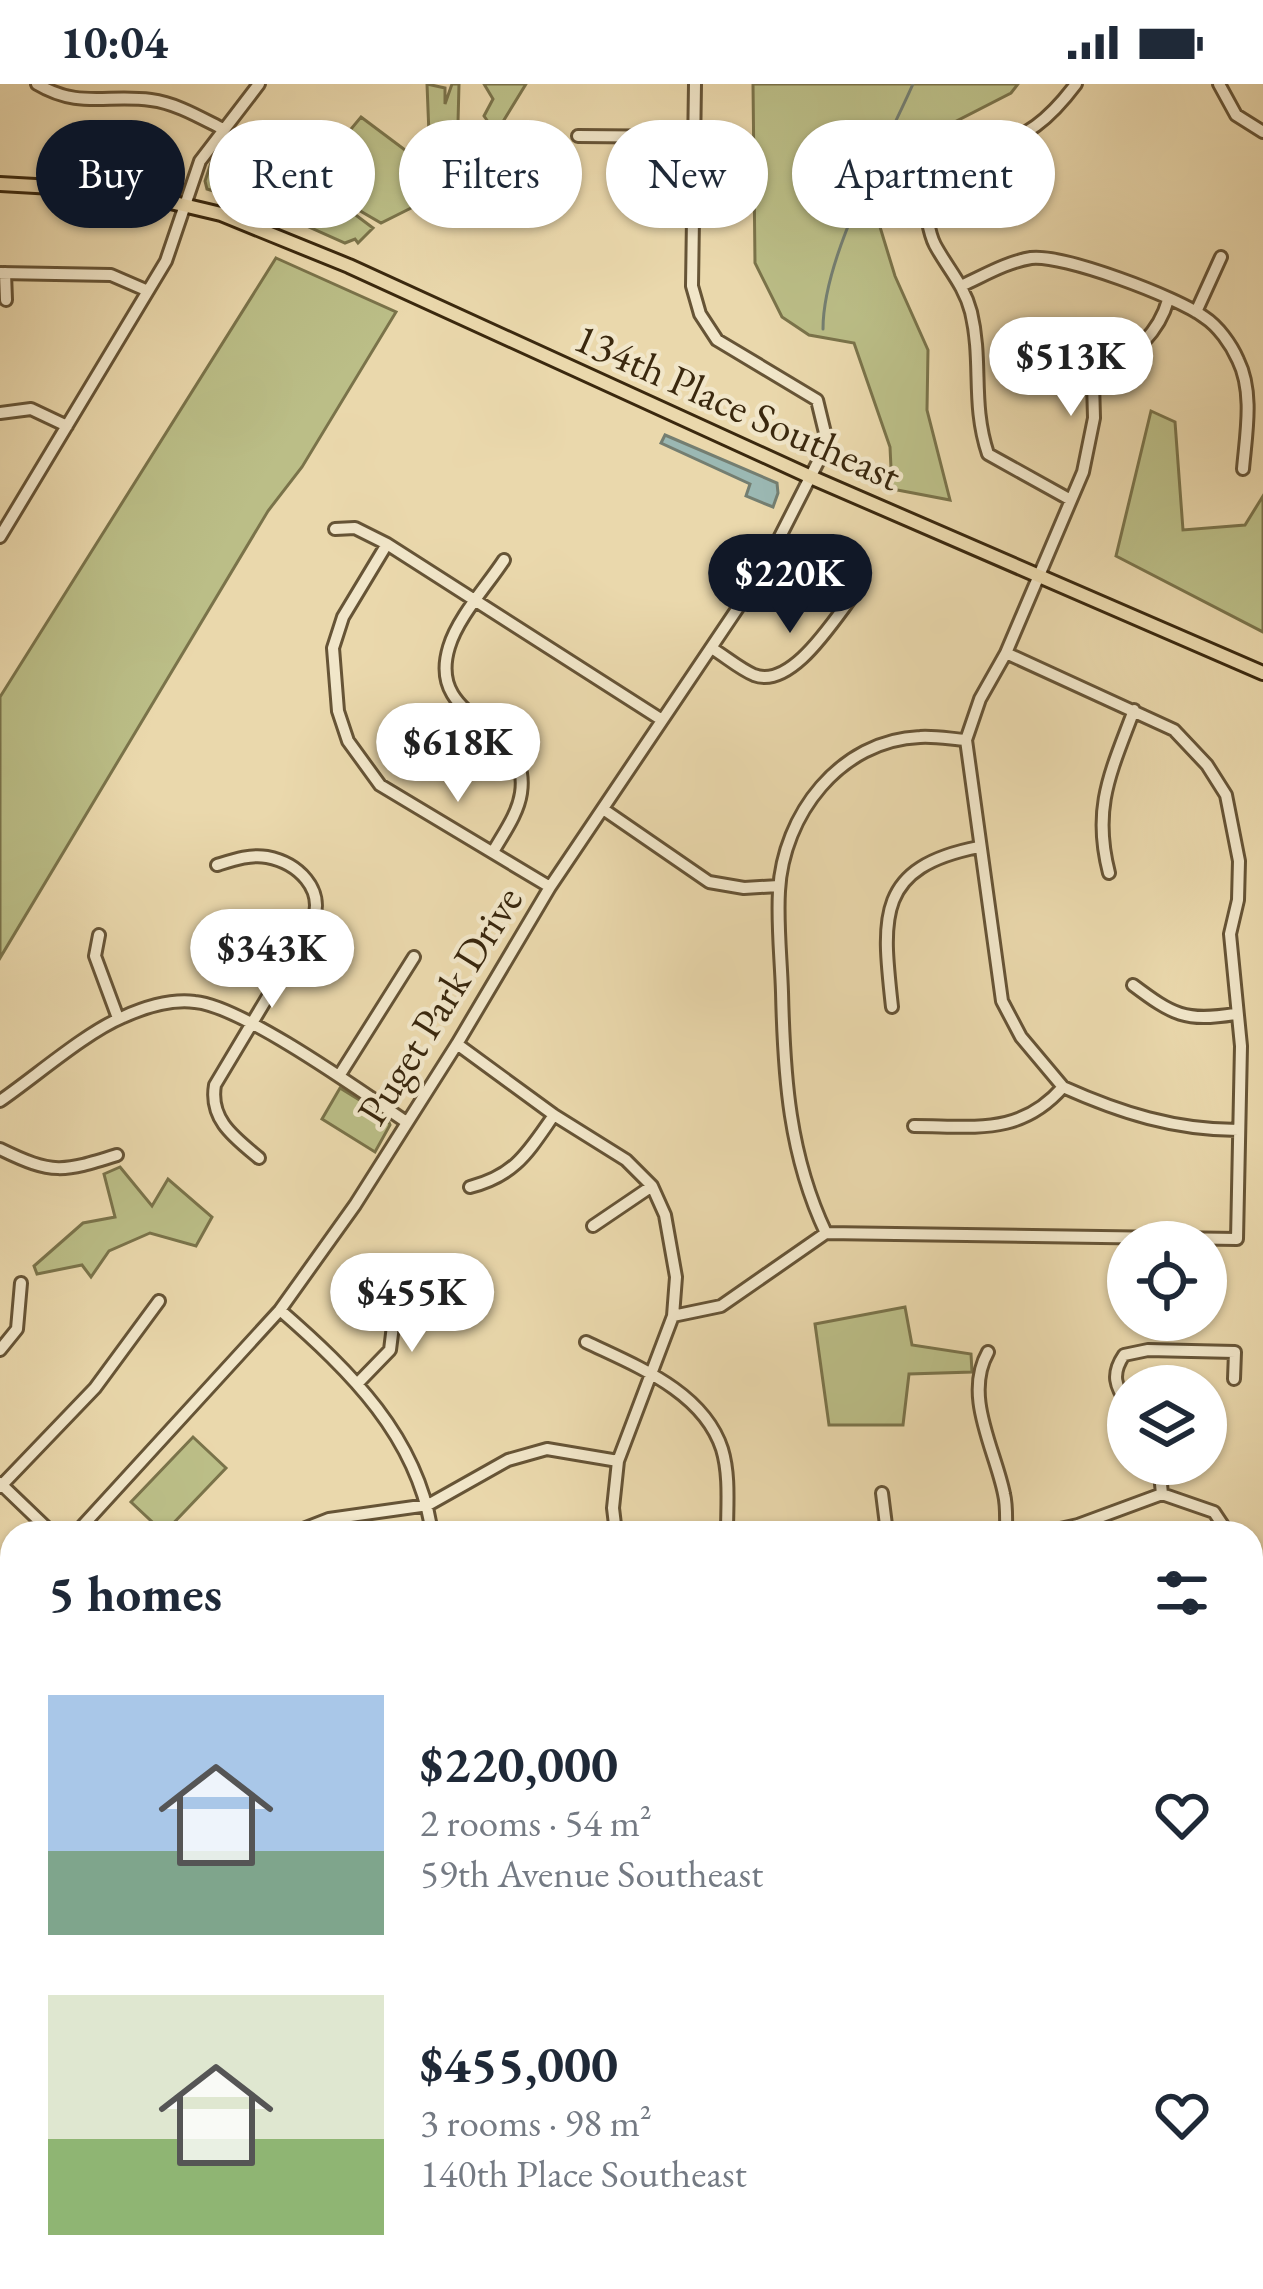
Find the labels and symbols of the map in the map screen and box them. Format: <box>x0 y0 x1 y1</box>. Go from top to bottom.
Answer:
street label: 134th Place Southeast <box>566 310 910 503</box>
pin: $513K <box>987 317 1155 419</box>
pin: $220K <box>706 534 874 636</box>
pin: $618K <box>374 703 542 805</box>
street label: Puget Park Drive <box>344 876 535 1135</box>
pin: $343K <box>188 909 356 1011</box>
pin: $455K <box>328 1253 496 1355</box>

